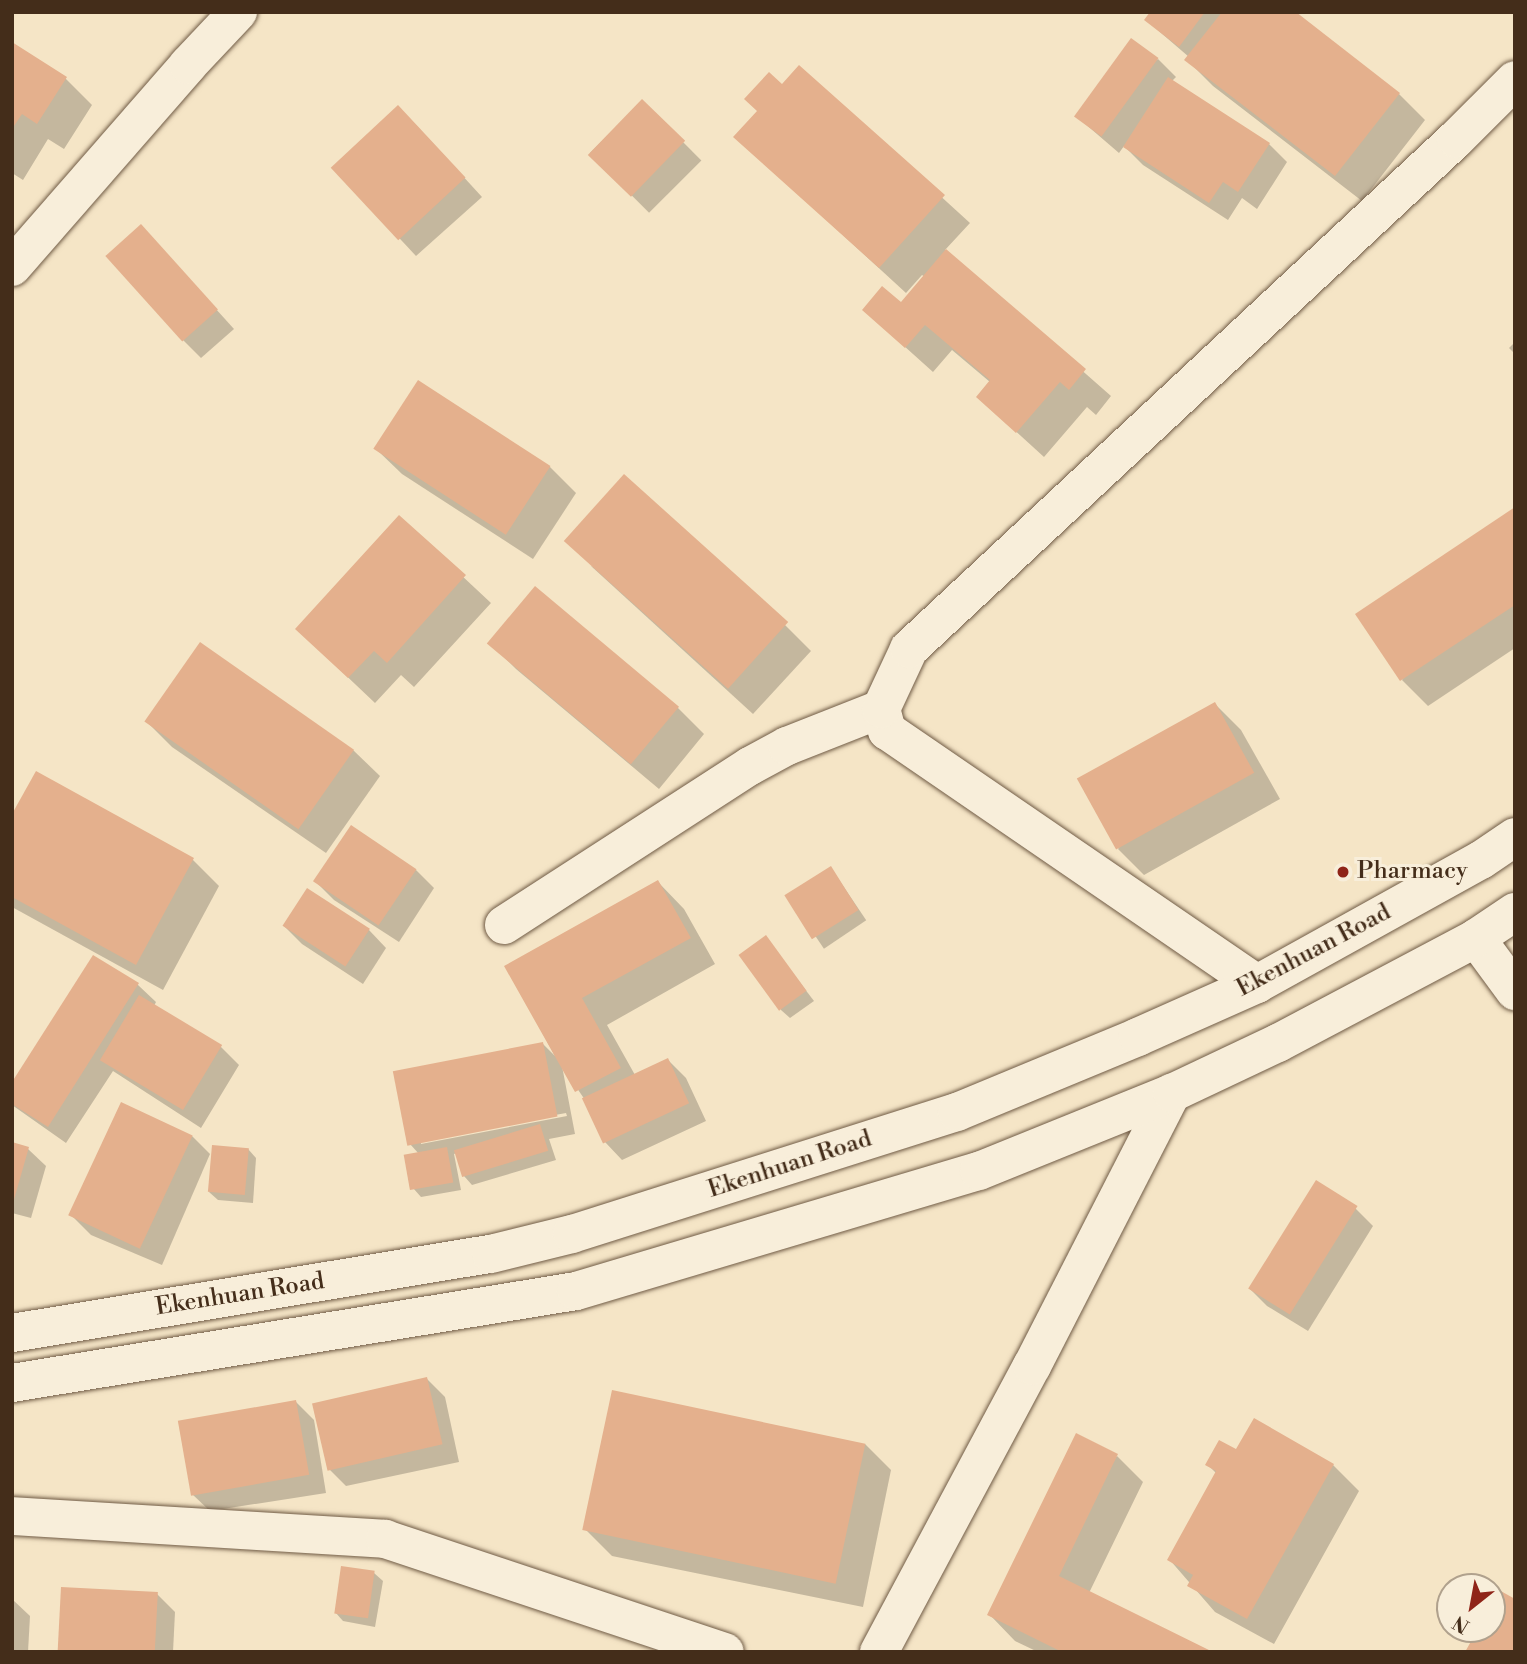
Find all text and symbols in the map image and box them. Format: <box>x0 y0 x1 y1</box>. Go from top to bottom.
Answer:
place label: Pharmacy <box>1357 858 1468 886</box>
marker: Pharmacy <box>1335 864 1351 880</box>
street label: Ekenhuan Road <box>1232 898 1396 1004</box>
street label: Ekenhuan Road <box>705 1125 875 1205</box>
street label: Ekenhuan Road <box>154 1267 326 1323</box>
north arrow <box>1436 1573 1506 1643</box>
text: N <box>1449 1610 1474 1638</box>

